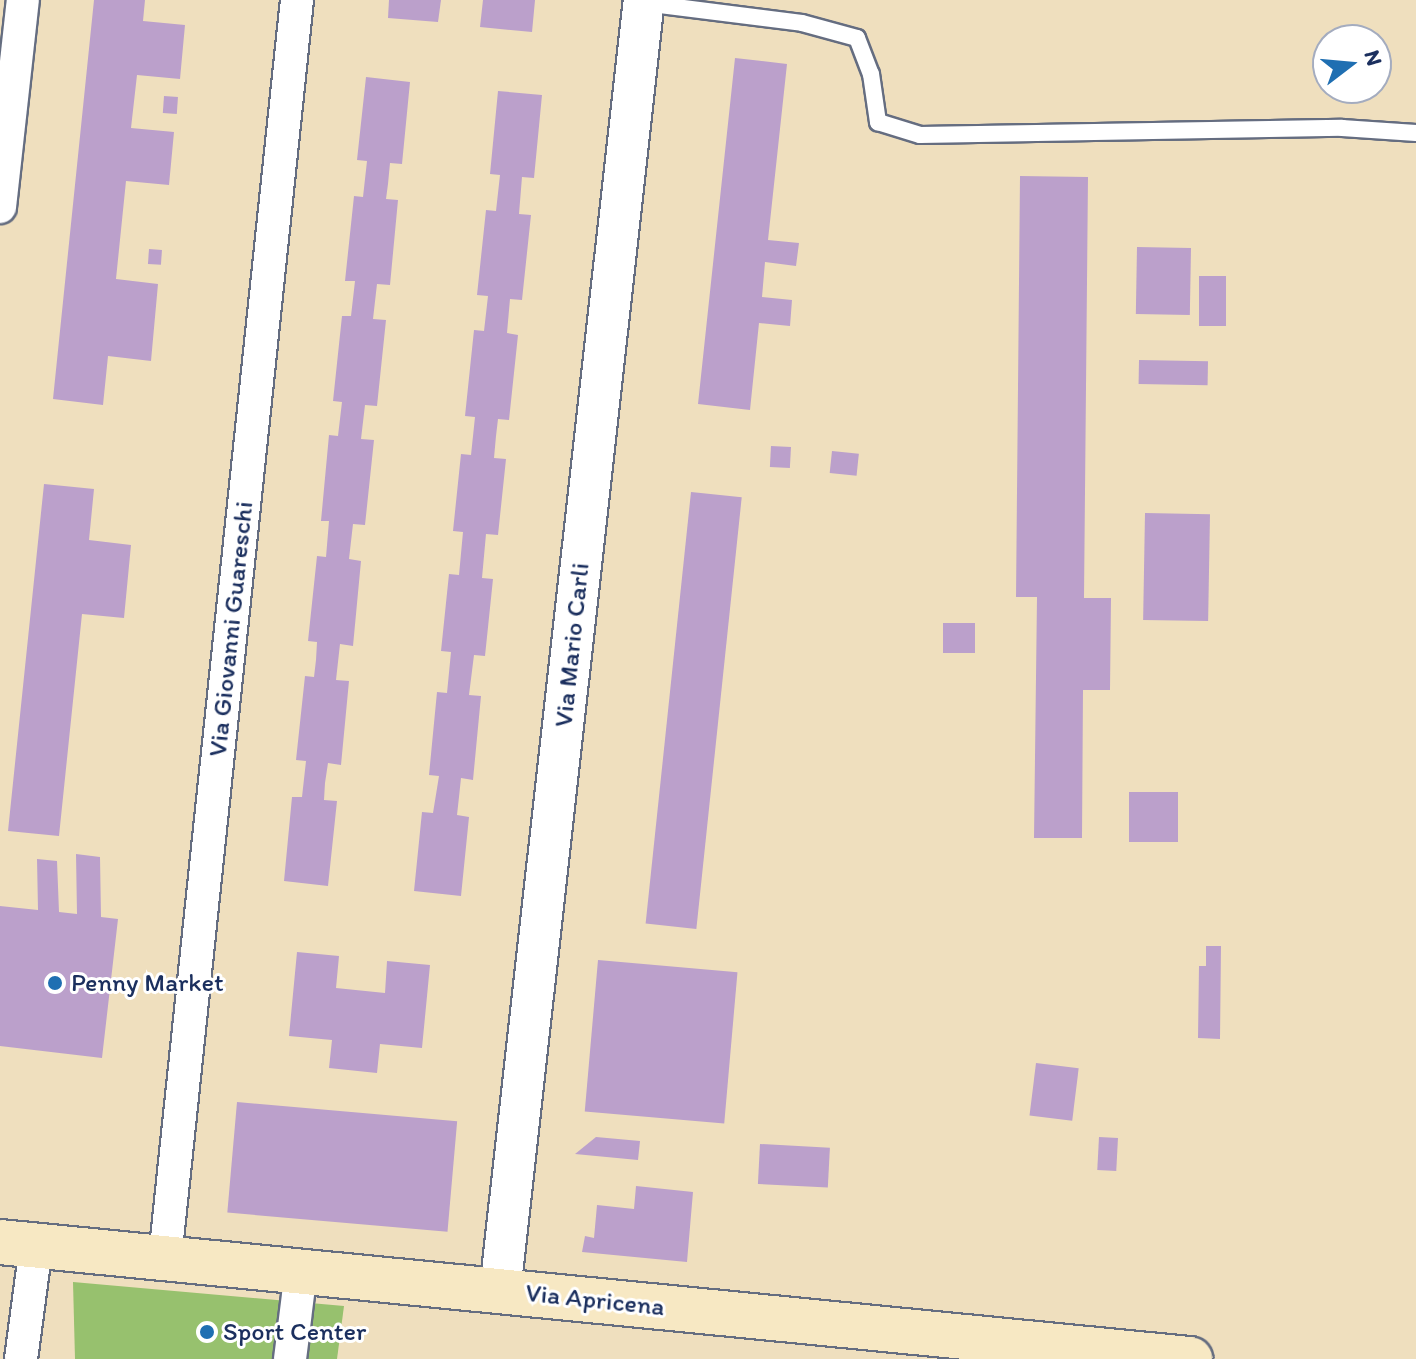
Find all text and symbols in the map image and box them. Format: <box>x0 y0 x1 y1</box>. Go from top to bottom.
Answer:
north arrow <box>1312 24 1392 104</box>
text: N <box>1359 47 1389 69</box>
street label: Via Giovanni Guareschi <box>202 499 260 759</box>
street label: Via Mario Carli <box>548 561 596 729</box>
place label: Penny Market <box>71 967 224 999</box>
marker: Penny Market <box>46 974 64 992</box>
street label: Via Apricena <box>524 1277 666 1323</box>
place label: Sport Center <box>223 1316 366 1348</box>
marker: Sport Center <box>198 1323 216 1341</box>

